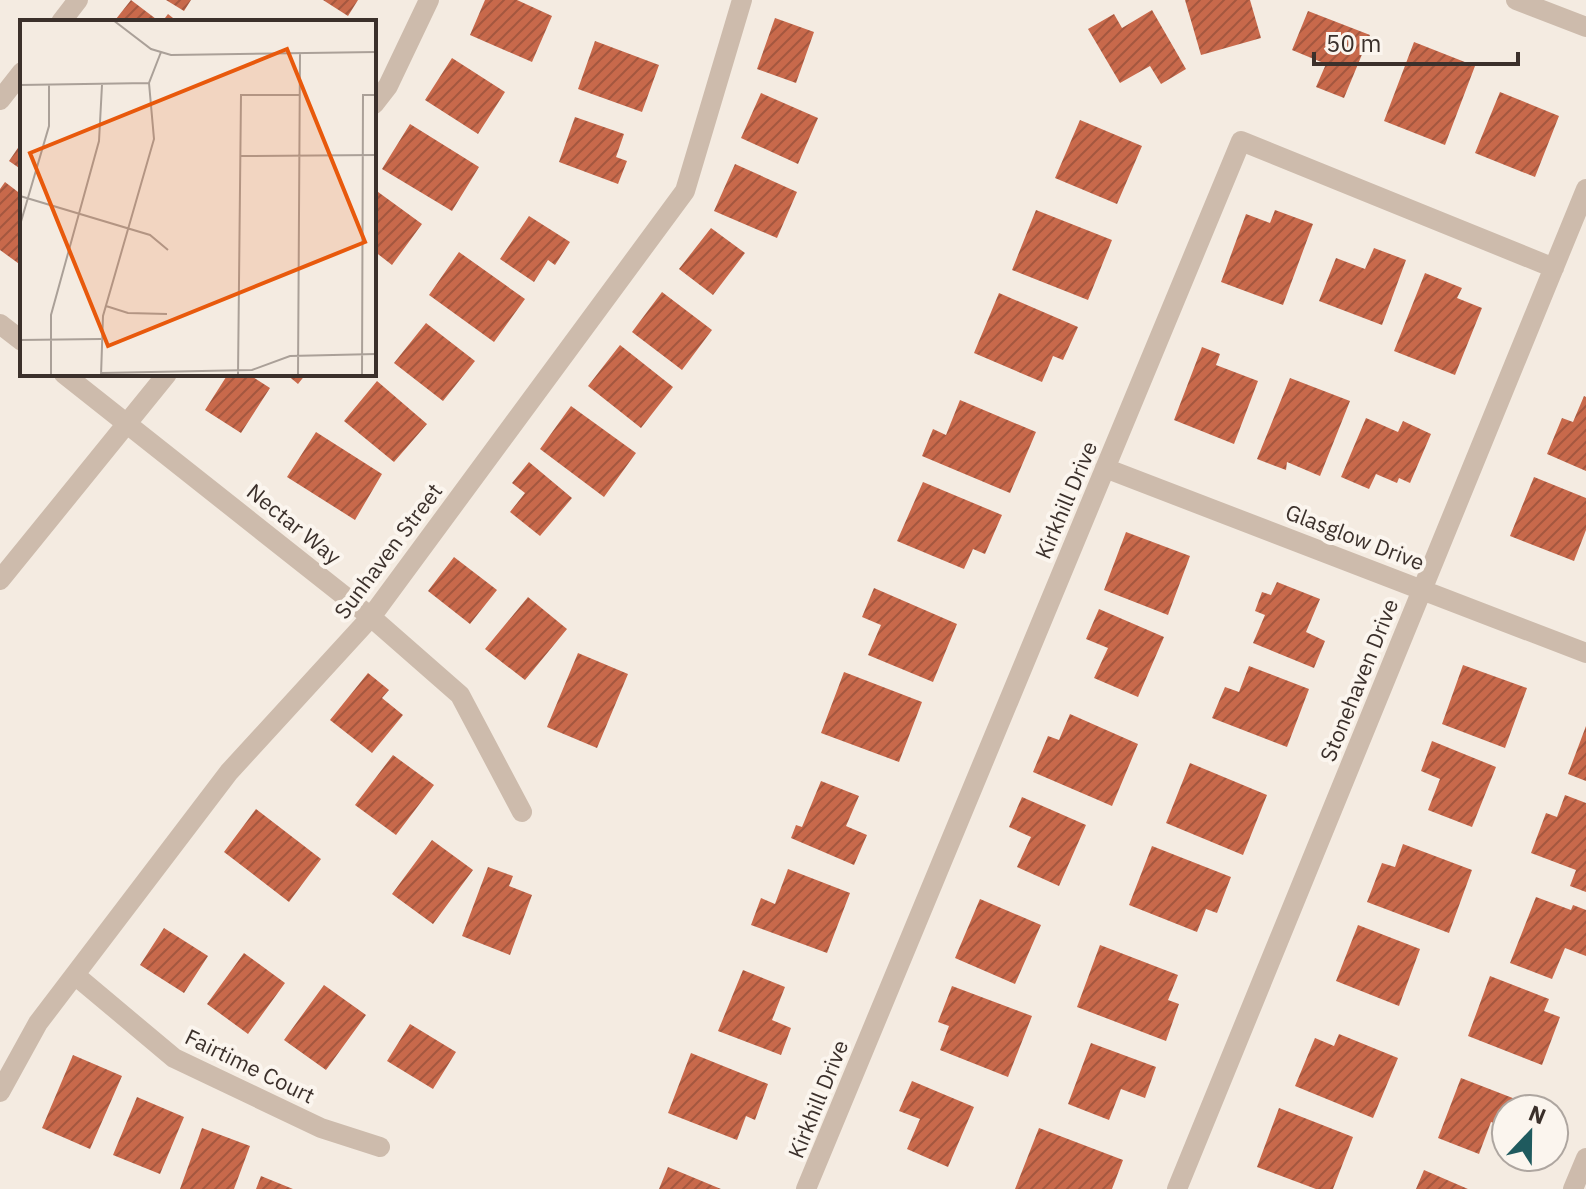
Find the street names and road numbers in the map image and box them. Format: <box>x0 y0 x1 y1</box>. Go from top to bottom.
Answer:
street label: Kirkhill Drive <box>1028 436 1103 563</box>
street label: Nectar Way <box>241 477 348 571</box>
street label: Sunhaven Street <box>327 477 448 624</box>
street label: Glasglow Drive <box>1282 497 1429 576</box>
street label: Stonehaven Drive <box>1313 594 1404 765</box>
street label: Fairtime Court <box>181 1022 320 1109</box>
street label: Kirkhill Drive <box>781 1035 854 1162</box>

